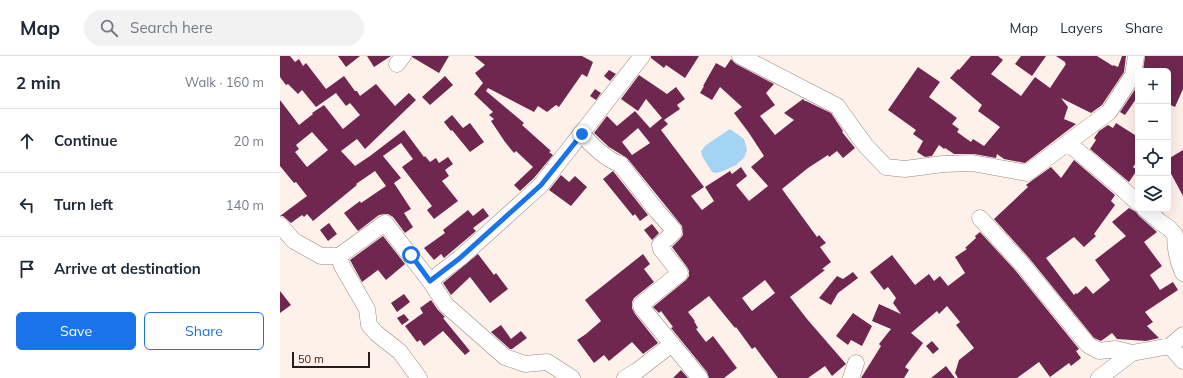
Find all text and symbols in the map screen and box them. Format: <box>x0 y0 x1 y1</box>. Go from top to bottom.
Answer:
search box <box>84 10 364 46</box>
text: Map <box>20 16 60 40</box>
icon: search <box>98 17 120 39</box>
text: Search here <box>130 18 213 37</box>
text: Map <box>1009 19 1038 37</box>
text: Layers <box>1060 19 1103 37</box>
text: Share <box>1125 19 1163 37</box>
map controls <box>1135 68 1171 212</box>
button: + <box>1135 68 1171 104</box>
text: 2 min <box>16 72 61 93</box>
text: Walk · 160 m <box>185 74 264 90</box>
button: − <box>1135 104 1171 140</box>
route end <box>573 125 591 143</box>
icon: ahead <box>16 130 38 152</box>
text: Continue <box>54 131 117 150</box>
text: 20 m <box>234 133 264 149</box>
button: locate <box>1135 140 1171 176</box>
button: layers <box>1135 176 1171 212</box>
icon: left <box>16 194 38 216</box>
text: Turn left <box>54 195 113 214</box>
text: 140 m <box>226 197 264 213</box>
route start <box>402 246 420 264</box>
icon: arrive <box>16 258 38 280</box>
text: Arrive at destination <box>54 259 201 278</box>
button: Save <box>16 312 136 350</box>
button: Share <box>144 312 264 350</box>
scale bar <box>292 350 370 369</box>
text: 50 m <box>298 352 324 366</box>

